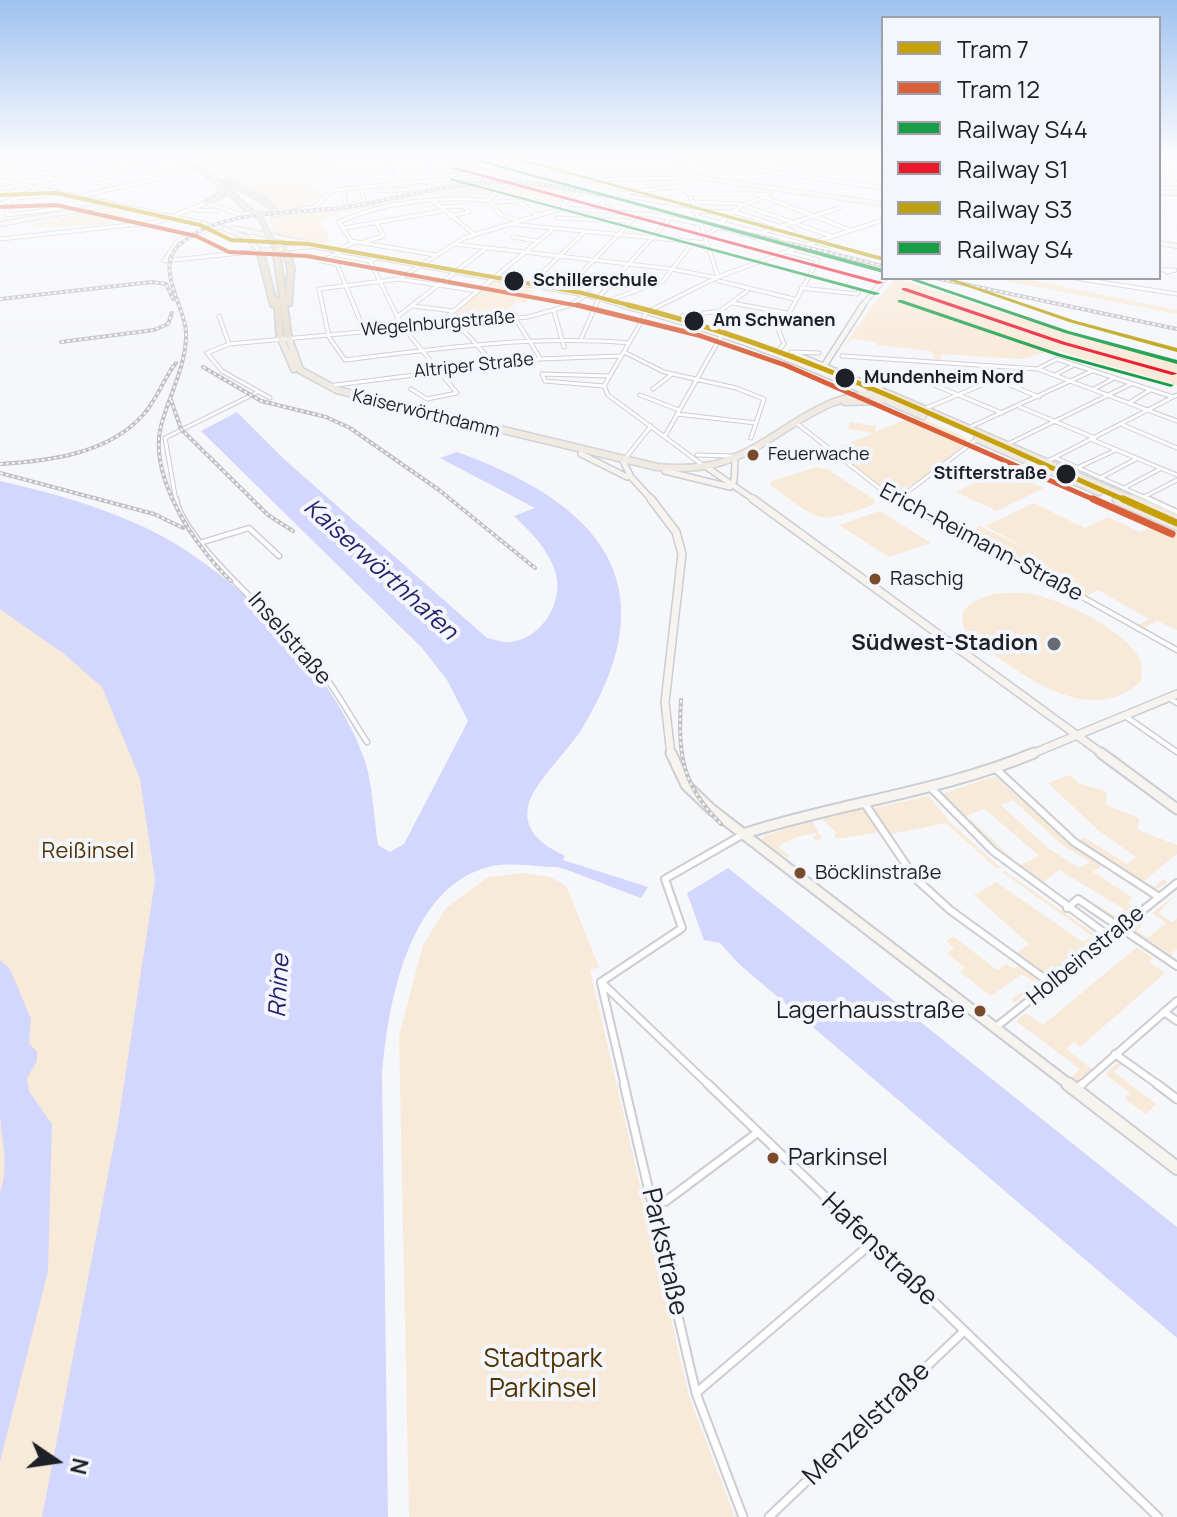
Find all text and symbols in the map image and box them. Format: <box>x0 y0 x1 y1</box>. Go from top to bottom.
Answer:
legend <box>881 16 1161 280</box>
text: Tram 7 <box>957 32 1029 65</box>
text: Tram 12 <box>957 72 1040 105</box>
text: Railway S44 <box>957 112 1088 145</box>
text: Railway S1 <box>957 152 1069 185</box>
text: Railway S3 <box>957 192 1073 225</box>
text: Railway S4 <box>957 232 1073 265</box>
marker: Schillerschule <box>502 269 526 293</box>
place label: Schillerschule <box>533 270 658 292</box>
street label: Wegelnburgstraße <box>360 307 516 341</box>
marker: Am Schwanen <box>682 309 706 333</box>
place label: Am Schwanen <box>713 310 836 332</box>
street label: Altriper Straße <box>413 349 535 383</box>
marker: Mundenheim Nord <box>833 366 857 390</box>
place label: Mundenheim Nord <box>864 367 1024 389</box>
street label: Kaiserwörthdamm <box>350 385 502 443</box>
place label: Feuerwache <box>768 444 869 466</box>
marker: Feuerwache <box>745 447 761 463</box>
marker: Stifterstraße <box>1054 462 1078 486</box>
place label: Stifterstraße <box>933 463 1047 485</box>
street label: Erich-Reimann-Straße <box>875 478 1087 608</box>
water label: Kaiserwörthhafen <box>297 494 463 646</box>
place label: Raschig <box>890 567 964 591</box>
marker: Raschig <box>867 571 883 587</box>
street label: Inselstraße <box>242 587 336 691</box>
place label: Südwest-Stadion <box>851 631 1038 657</box>
marker: Südwest-Stadion <box>1045 635 1063 653</box>
park label: Reißinsel <box>42 839 134 865</box>
place label: Böcklinstraße <box>815 861 941 885</box>
marker: Böcklinstraße <box>792 865 808 881</box>
street label: Holbeinstraße <box>1022 901 1150 1011</box>
water label: Rhine <box>264 954 296 1018</box>
place label: Lagerhausstraße <box>776 997 965 1025</box>
marker: Lagerhausstraße <box>972 1003 988 1019</box>
place label: Parkinsel <box>788 1144 888 1172</box>
marker: Parkinsel <box>765 1150 781 1166</box>
street label: Parkstraße <box>634 1185 694 1319</box>
street label: Hafenstraße <box>814 1187 944 1313</box>
park label: Stadtpark Parkinsel <box>484 1344 602 1406</box>
street label: Menzelstraße <box>797 1356 937 1492</box>
north arrow <box>16 1421 96 1501</box>
text: N <box>63 1455 96 1477</box>

